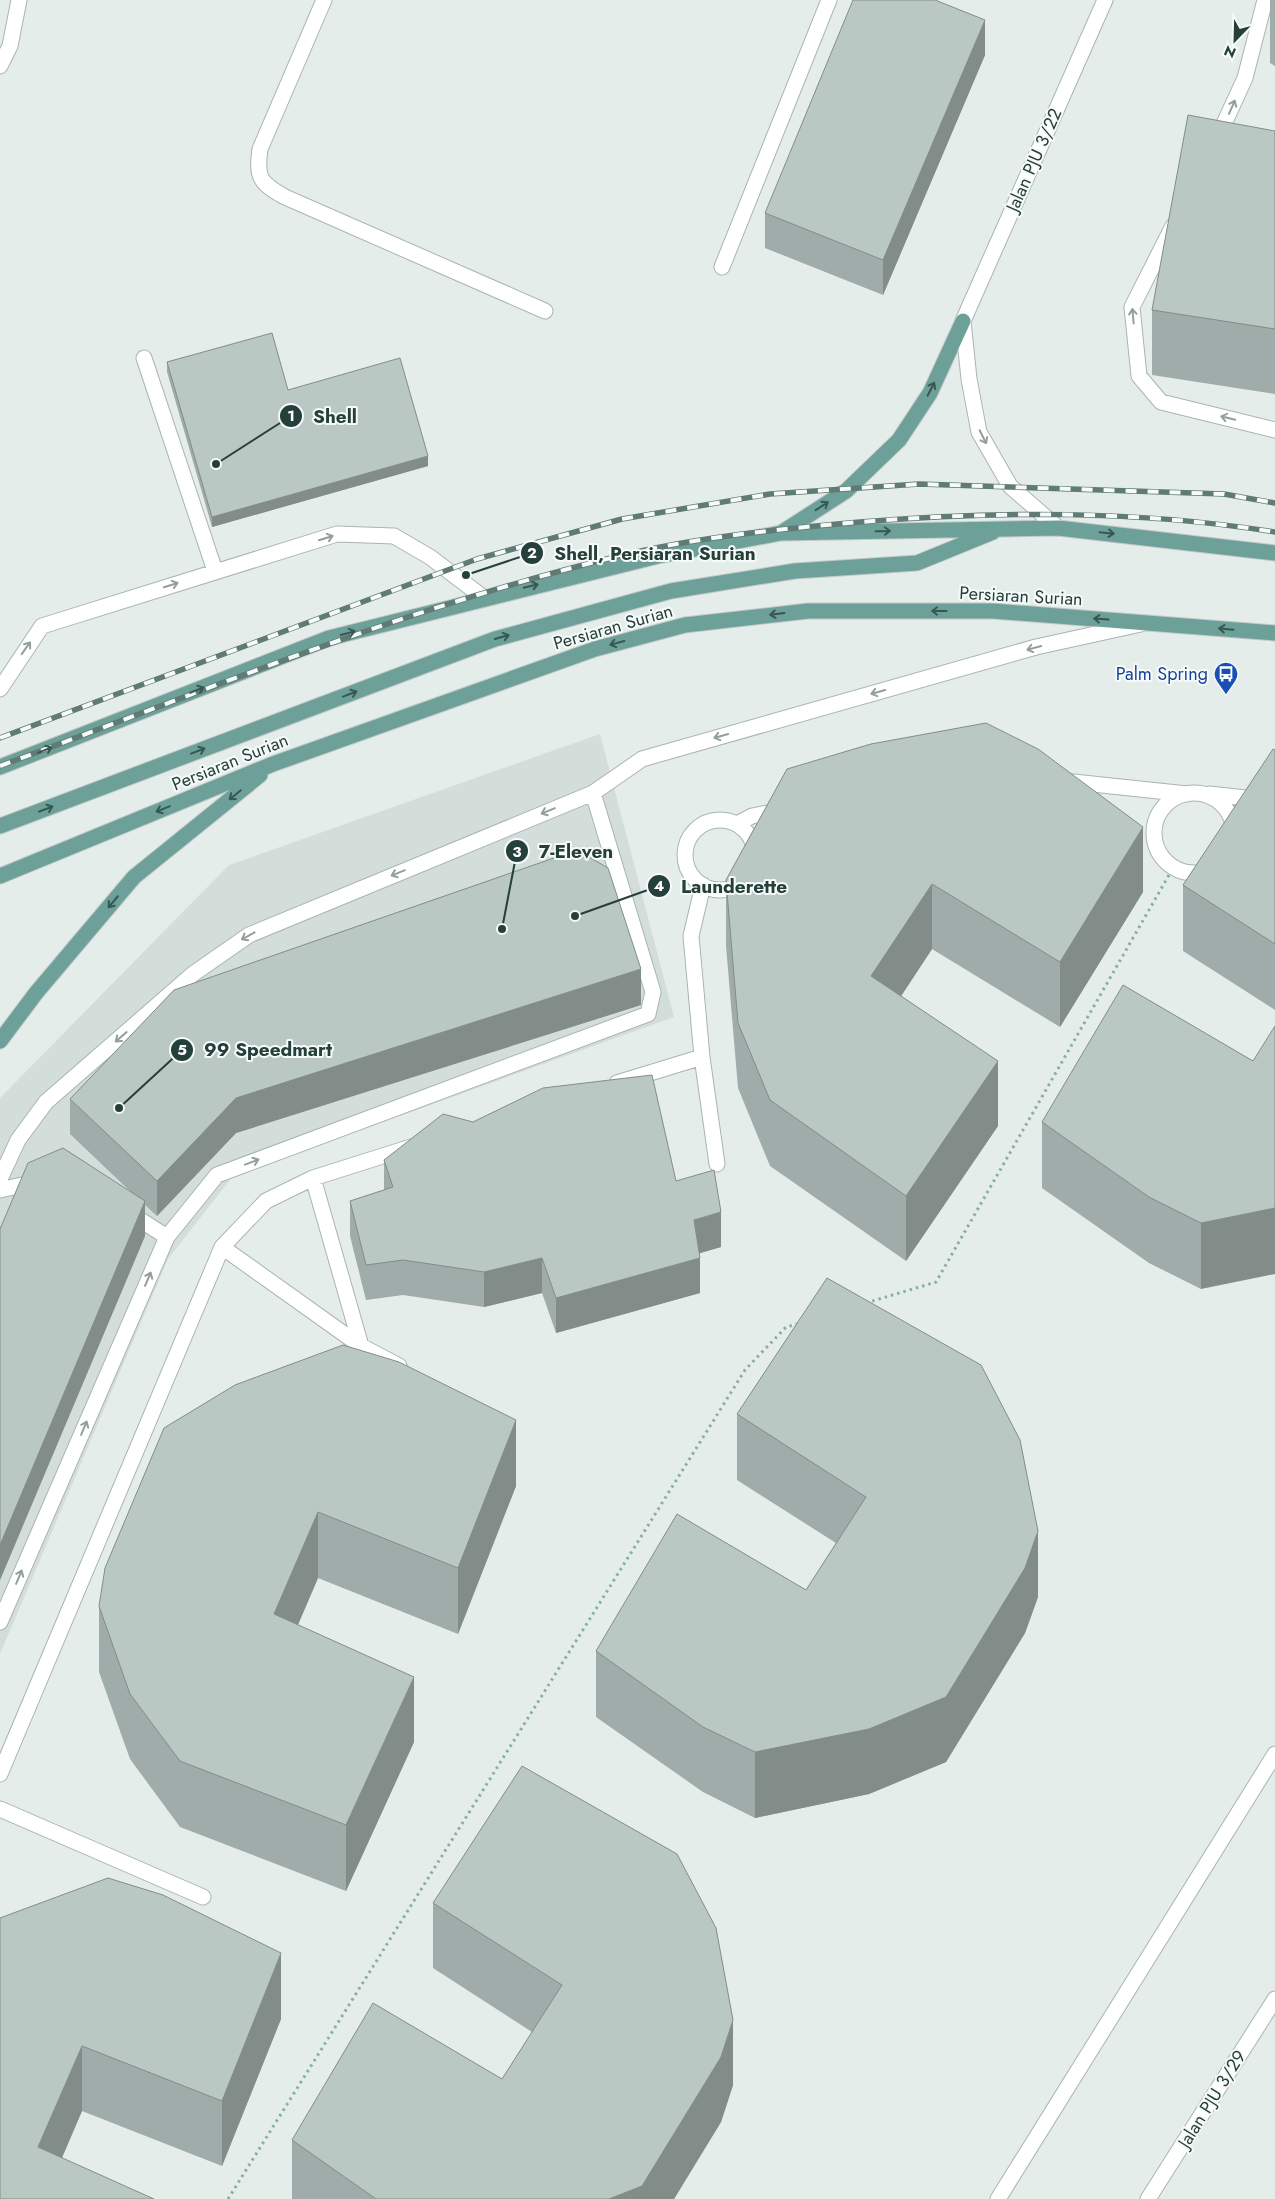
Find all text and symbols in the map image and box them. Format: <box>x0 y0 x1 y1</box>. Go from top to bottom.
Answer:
north arrow <box>1210 15 1260 65</box>
text: N <box>1221 41 1239 63</box>
one-way arrow <box>1227 100 1237 115</box>
street label: Jalan PJU 3/22 <box>999 104 1068 218</box>
one-way arrow <box>1128 309 1138 325</box>
one-way arrow <box>927 382 937 397</box>
callout: Shell <box>278 399 367 433</box>
text: Shell <box>313 403 357 430</box>
text: 1 <box>287 405 295 427</box>
one-way arrow <box>1220 413 1236 422</box>
one-way arrow <box>978 429 988 444</box>
one-way arrow <box>815 501 829 511</box>
one-way arrow <box>874 526 890 536</box>
one-way arrow <box>1098 528 1114 538</box>
one-way arrow <box>318 532 334 542</box>
callout: Shell, Persiaran Surian <box>520 536 766 570</box>
text: Shell, Persiaran Surian <box>554 540 756 567</box>
text: 2 <box>527 542 537 564</box>
one-way arrow <box>162 580 178 590</box>
street label: Persiaran Surian <box>959 580 1083 612</box>
one-way arrow <box>523 581 539 590</box>
street label: Persiaran Surian <box>550 598 676 656</box>
one-way arrow <box>931 606 948 616</box>
one-way arrow <box>769 609 785 619</box>
one-way arrow <box>1094 614 1110 623</box>
one-way arrow <box>1219 624 1235 634</box>
one-way arrow <box>340 627 356 637</box>
one-way arrow <box>493 632 509 641</box>
one-way arrow <box>610 639 626 648</box>
one-way arrow <box>21 641 31 655</box>
one-way arrow <box>1027 644 1043 653</box>
place label: Palm Spring <box>1116 661 1208 687</box>
bus stop icon: Palm Spring <box>1213 661 1239 695</box>
one-way arrow <box>188 685 204 694</box>
one-way arrow <box>870 688 886 698</box>
one-way arrow <box>341 689 357 698</box>
street label: Persiaran Surian <box>168 727 292 797</box>
one-way arrow <box>714 732 730 742</box>
one-way arrow <box>37 744 52 754</box>
one-way arrow <box>189 746 205 755</box>
one-way arrow <box>229 789 242 800</box>
one-way arrow <box>37 804 53 813</box>
one-way arrow <box>156 805 171 815</box>
one-way arrow <box>541 807 556 817</box>
callout: 7-Eleven <box>504 834 624 868</box>
text: 7-Eleven <box>539 838 613 865</box>
text: 3 <box>512 841 522 863</box>
one-way arrow <box>391 869 406 879</box>
callout: Launderette <box>646 869 797 903</box>
text: Launderette <box>681 873 787 900</box>
text: 4 <box>654 875 664 897</box>
one-way arrow <box>108 895 119 908</box>
one-way arrow <box>242 932 256 942</box>
one-way arrow <box>114 1031 127 1042</box>
callout: 99 Speedmart <box>170 1033 342 1067</box>
text: 99 Speedmart <box>204 1036 332 1063</box>
text: 5 <box>177 1039 187 1061</box>
one-way arrow <box>244 1157 259 1166</box>
one-way arrow <box>144 1272 154 1287</box>
one-way arrow <box>79 1421 89 1436</box>
one-way arrow <box>15 1570 25 1585</box>
street label: Jalan PJU 3/29 <box>1171 2045 1252 2155</box>

